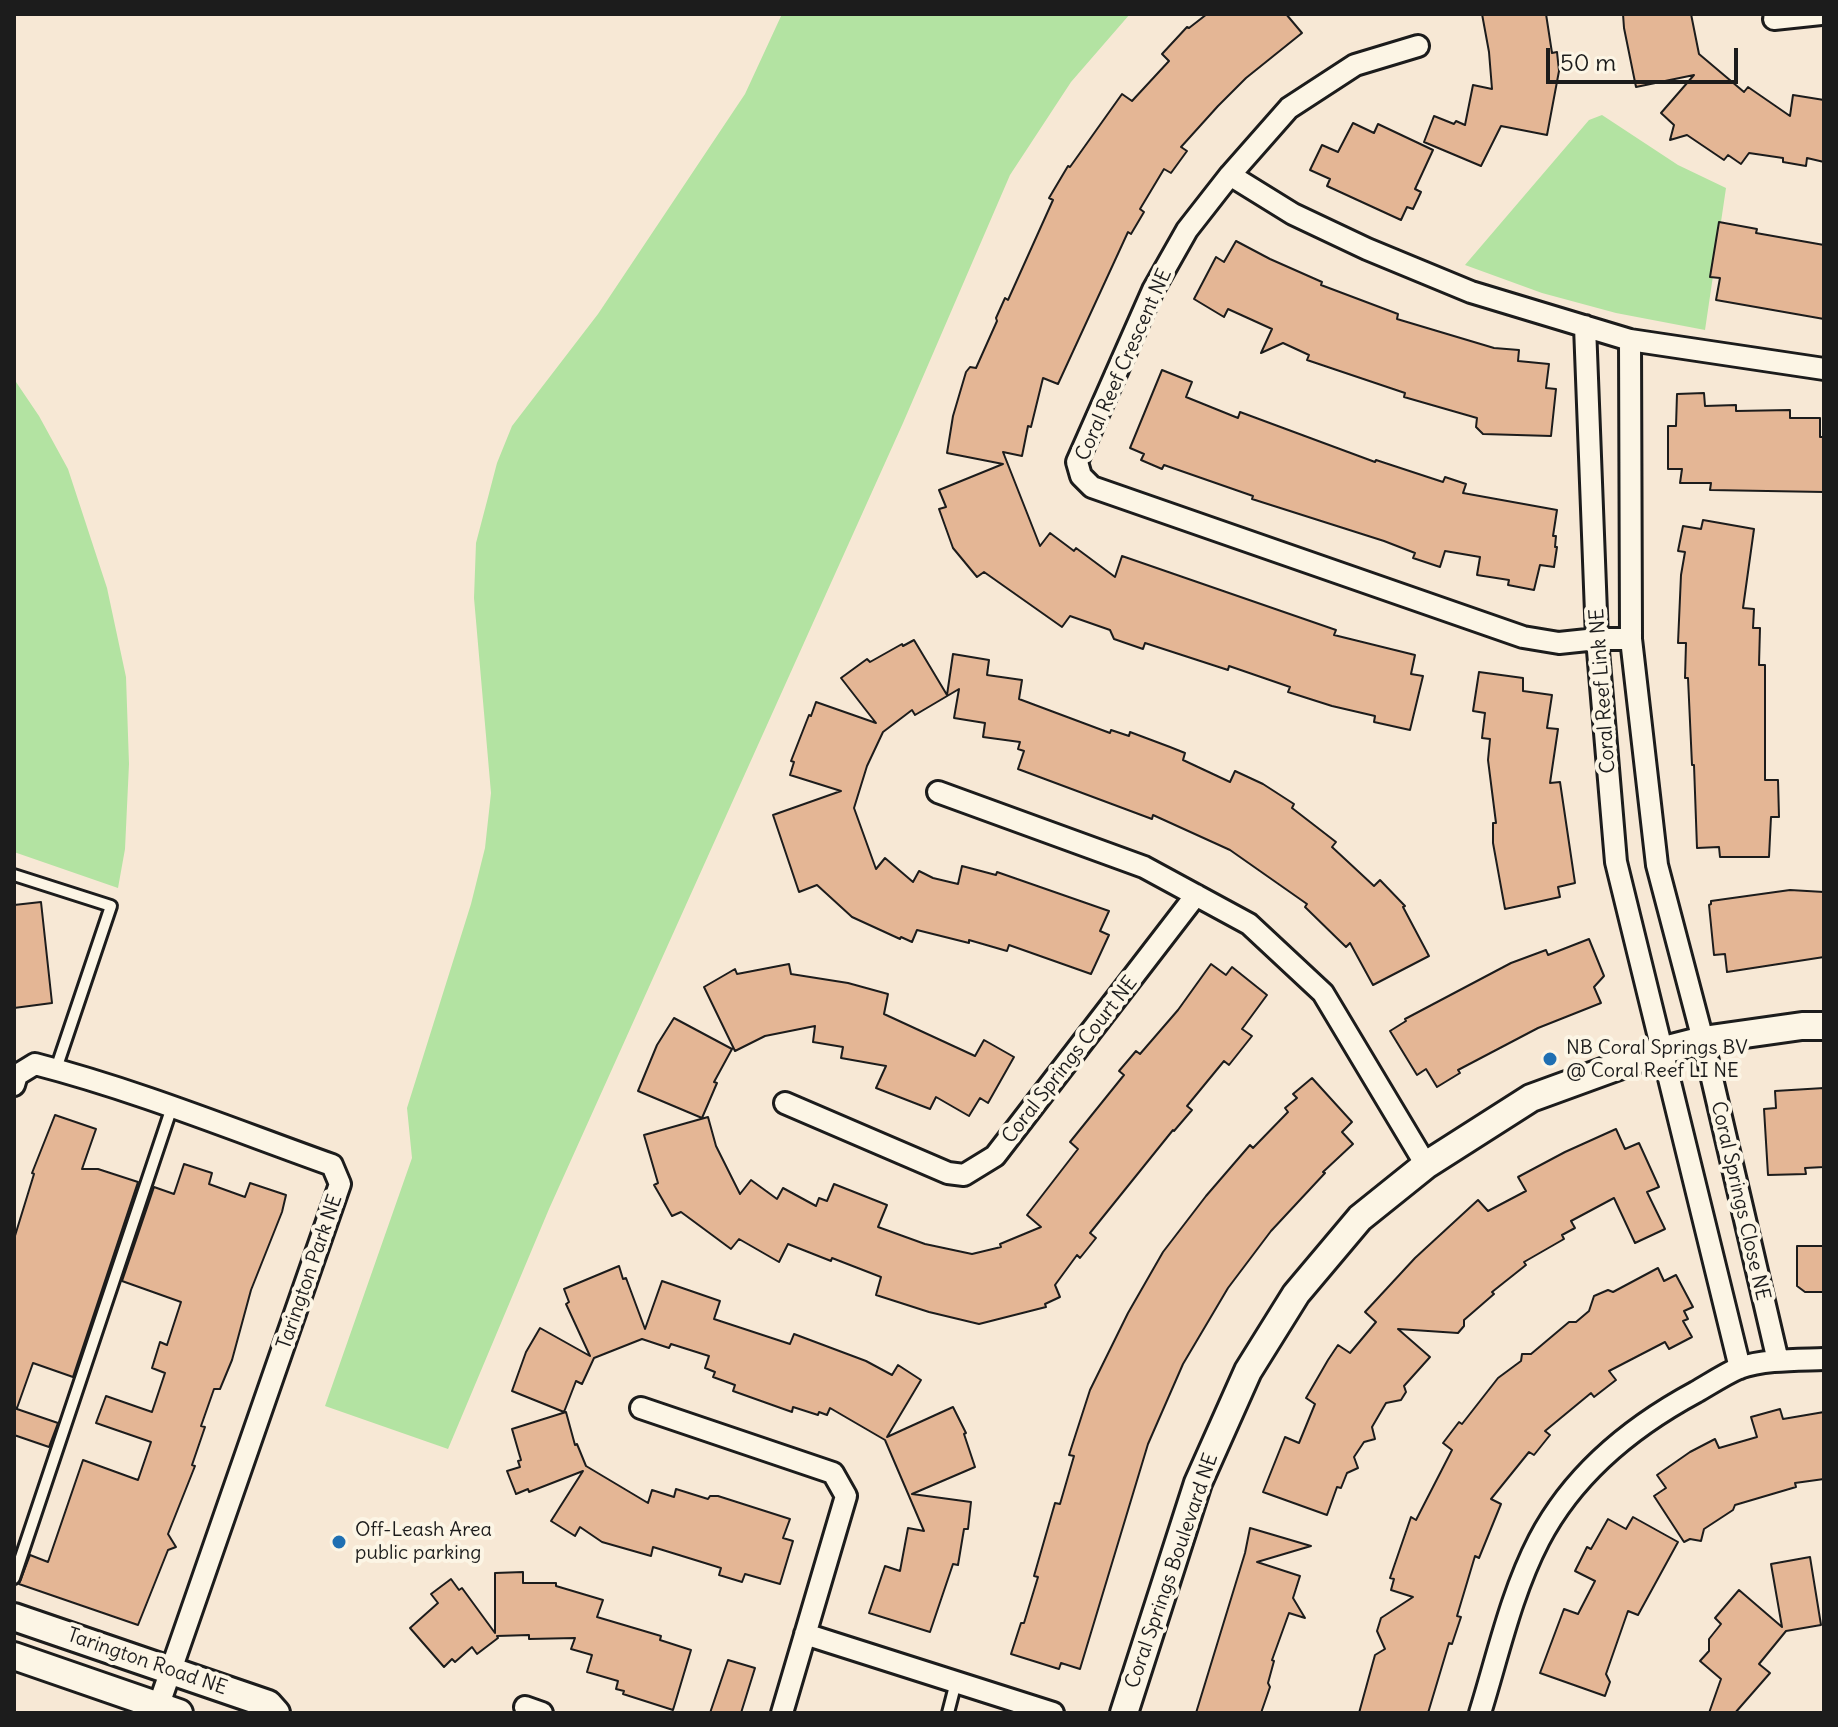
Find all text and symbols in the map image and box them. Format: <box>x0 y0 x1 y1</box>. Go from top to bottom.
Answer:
scale bar <box>1550 32 1742 82</box>
text: 50 m <box>1560 47 1616 77</box>
street label: Coral Reef Crescent NE <box>1071 265 1177 465</box>
street label: Coral Reef Link NE <box>1585 608 1621 774</box>
street label: Coral Springs Court NE <box>997 972 1143 1148</box>
place label: NB Coral Springs BV @ Coral Reef LI NE <box>1566 1036 1748 1083</box>
marker: NB Coral Springs BV @ Coral Reef LI NE <box>1541 1050 1559 1068</box>
street label: Coral Springs Close NE <box>1705 1099 1775 1303</box>
street label: Tarington Park NE <box>272 1192 348 1352</box>
street label: Coral Springs Boulevard NE <box>1120 1450 1224 1692</box>
place label: Off-Leash Area public parking <box>355 1518 492 1565</box>
marker: Off-Leash Area public parking <box>330 1533 348 1551</box>
street label: Tarington Road NE <box>64 1623 230 1701</box>

